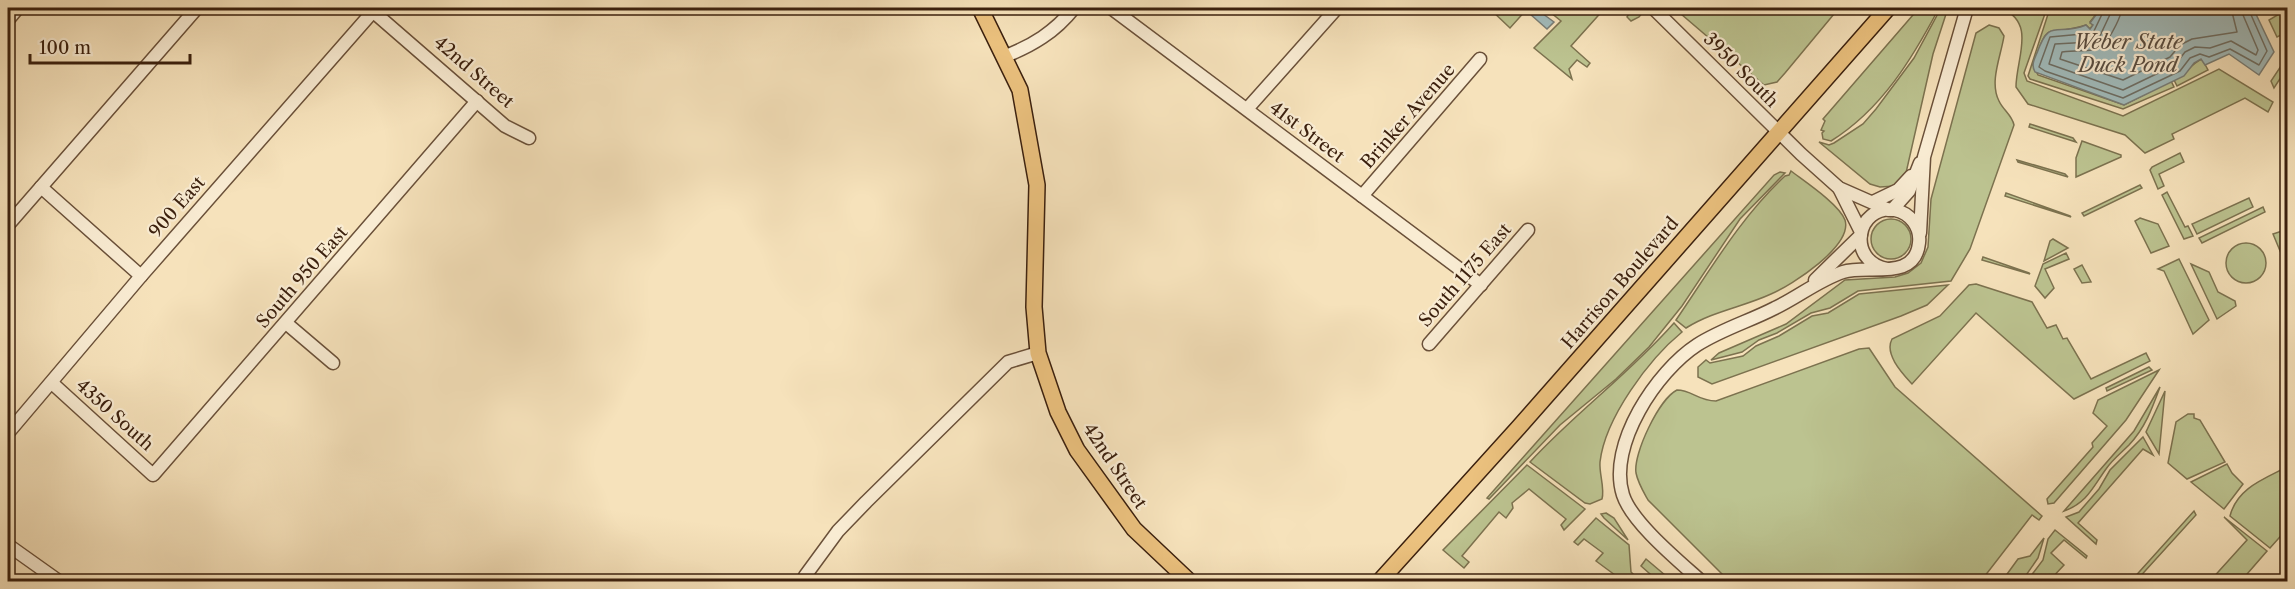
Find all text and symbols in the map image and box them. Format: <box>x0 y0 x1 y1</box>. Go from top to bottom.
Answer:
scale bar <box>30 27 190 65</box>
street label: 3950 South <box>1699 28 1783 112</box>
water label: Weber State Duck Pond <box>2073 30 2184 77</box>
street label: 42nd Street <box>430 31 519 113</box>
text: 100 m <box>39 37 91 59</box>
street label: Brinker Avenue <box>1356 59 1460 173</box>
street label: 41st Street <box>1265 97 1349 168</box>
street label: 900 East <box>144 171 210 242</box>
street label: Harrison Boulevard <box>1557 213 1683 353</box>
street label: South 1175 East <box>1414 218 1516 331</box>
street label: South 950 East <box>252 221 353 332</box>
street label: 4350 South <box>72 374 158 456</box>
street label: 42nd Street <box>1078 419 1152 514</box>

